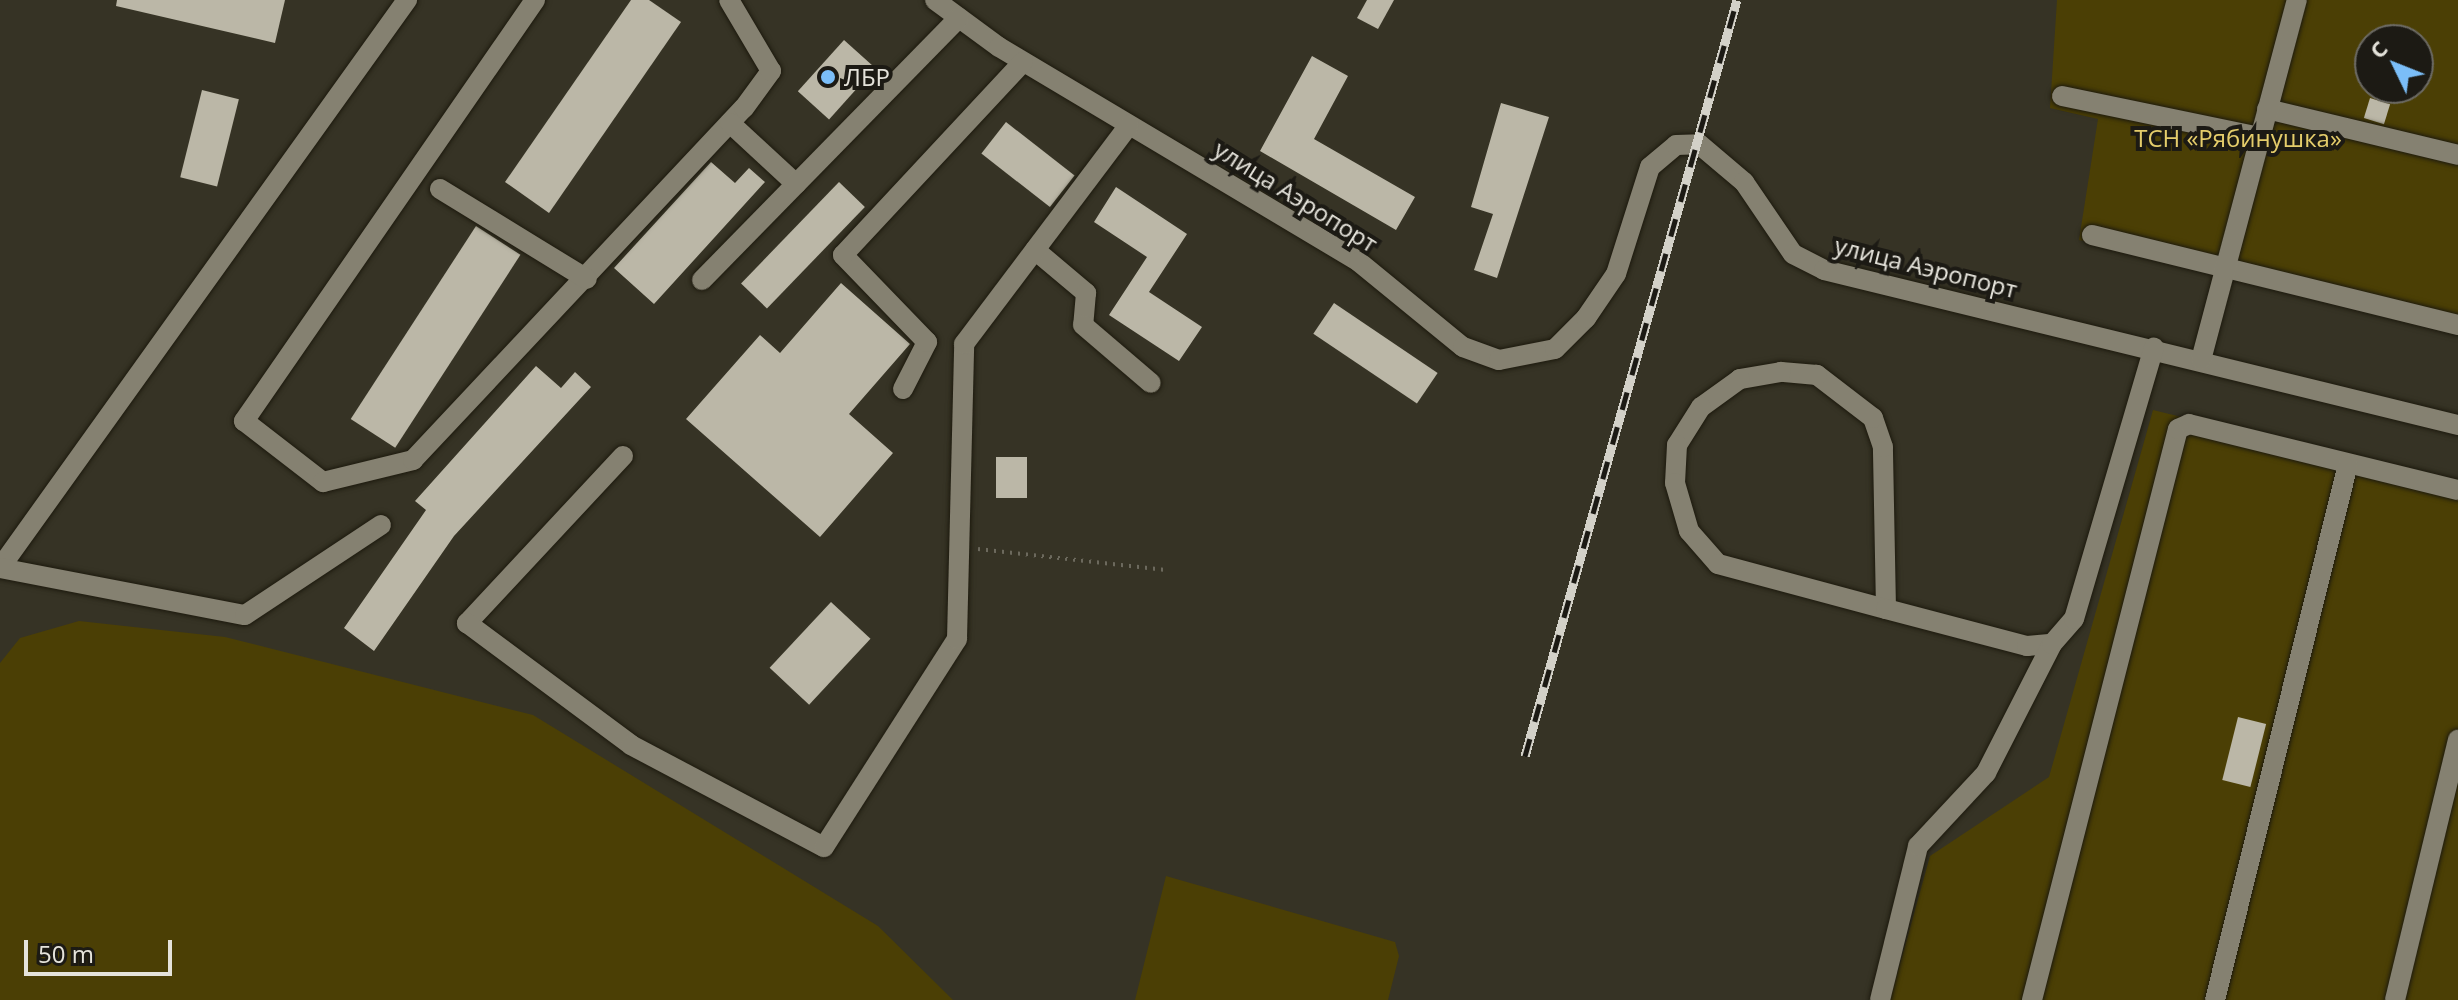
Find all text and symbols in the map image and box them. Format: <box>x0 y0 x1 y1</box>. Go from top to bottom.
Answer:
north arrow <box>2354 24 2434 104</box>
text: С <box>2362 34 2394 64</box>
place label: ЛБР <box>844 63 890 91</box>
marker: ЛБР <box>819 68 837 86</box>
park label: ТСН «Рябинушка» <box>2134 124 2342 152</box>
street label: улица Аэропорт <box>1209 134 1383 258</box>
street label: улица Аэропорт <box>1832 230 2020 304</box>
scale bar <box>28 924 176 974</box>
text: 50 m <box>38 937 94 970</box>

